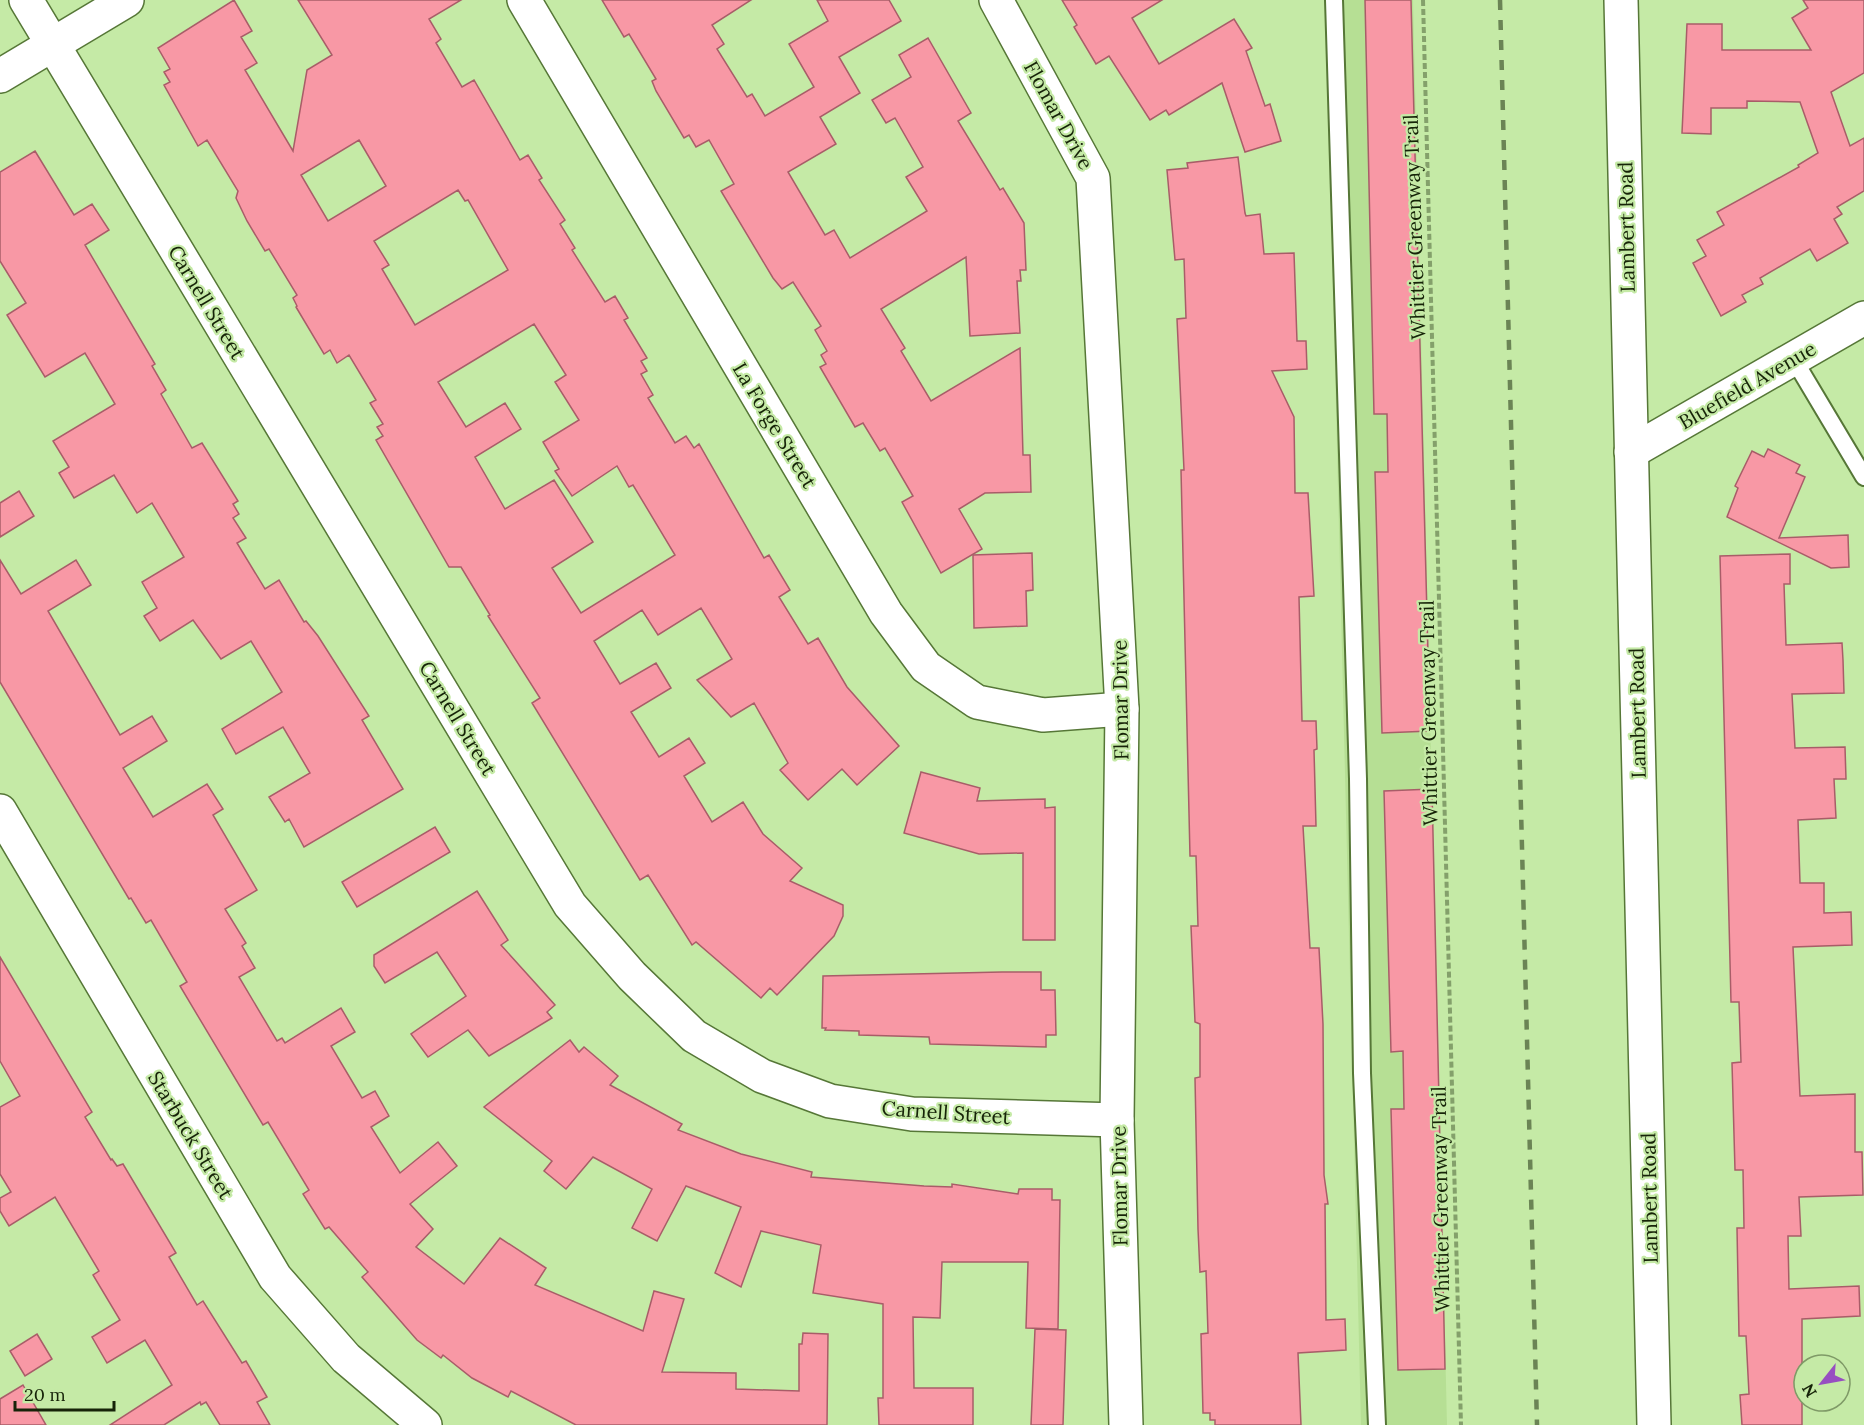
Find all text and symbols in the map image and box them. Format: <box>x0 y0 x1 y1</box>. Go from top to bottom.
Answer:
street label: Flomar Drive <box>1019 56 1099 174</box>
street label: Whittier Greenway Trail <box>1398 114 1430 340</box>
street label: Lambert Road <box>1612 161 1640 293</box>
street label: Carnell Street <box>163 240 251 364</box>
street label: Bluefield Avenue <box>1674 336 1820 434</box>
street label: La Forge Street <box>728 358 822 493</box>
street label: Whittier Greenway Trail <box>1414 600 1442 826</box>
street label: Flomar Drive <box>1106 640 1134 760</box>
street label: Lambert Road <box>1623 647 1651 779</box>
street label: Carnell Street <box>414 656 502 780</box>
street label: Starbuck Street <box>143 1066 239 1204</box>
street label: Whittier Greenway Trail <box>1426 1086 1454 1312</box>
street label: Carnell Street <box>881 1095 1011 1129</box>
street label: Flomar Drive <box>1105 1126 1133 1246</box>
street label: Lambert Road <box>1635 1132 1663 1264</box>
north arrow <box>1792 1353 1852 1413</box>
scale bar <box>15 1374 114 1412</box>
text: N <box>1797 1380 1821 1401</box>
text: 20 m <box>24 1383 66 1406</box>

